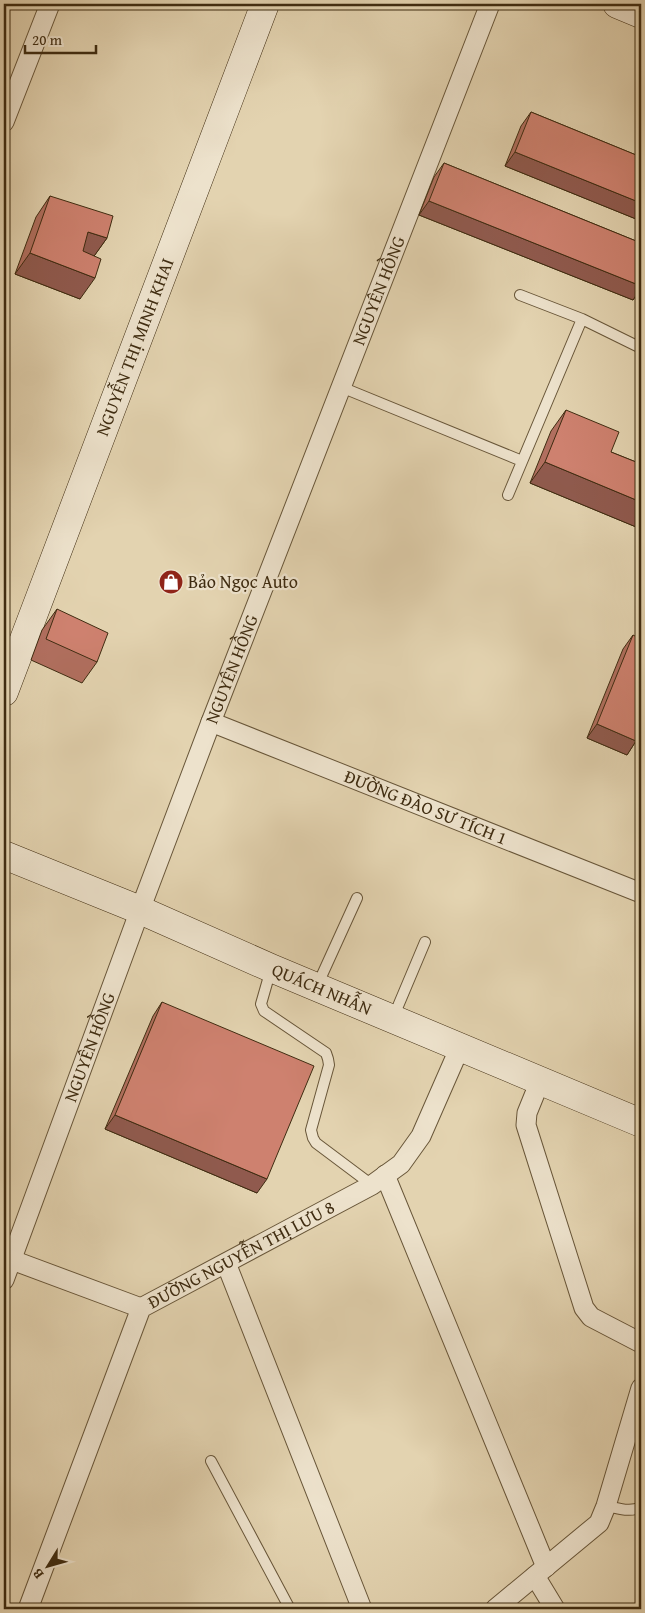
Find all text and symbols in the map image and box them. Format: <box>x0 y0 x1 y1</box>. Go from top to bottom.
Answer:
scale bar <box>25 22 96 54</box>
text: 20 m <box>32 29 63 50</box>
street label: NGUYÊN HỒNG <box>345 231 412 349</box>
street label: NGUYỄN THỊ MINH KHAI <box>88 254 180 440</box>
place label: Bảo Ngọc Auto <box>188 568 298 595</box>
shop icon: Bảo Ngọc Auto <box>158 569 184 595</box>
street label: NGUYÊN HỒNG <box>198 610 265 727</box>
street label: ĐƯỜNG ĐÀO SƯ TÍCH 1 <box>340 762 511 851</box>
street label: QUÁCH NHẪN <box>268 956 376 1022</box>
street label: NGUYÊN HỒNG <box>57 988 122 1106</box>
street label: ĐƯỜNG NGUYỄN THỊ LƯU 8 <box>143 1193 339 1315</box>
north arrow <box>22 1540 72 1590</box>
text: B <box>27 1564 48 1583</box>

